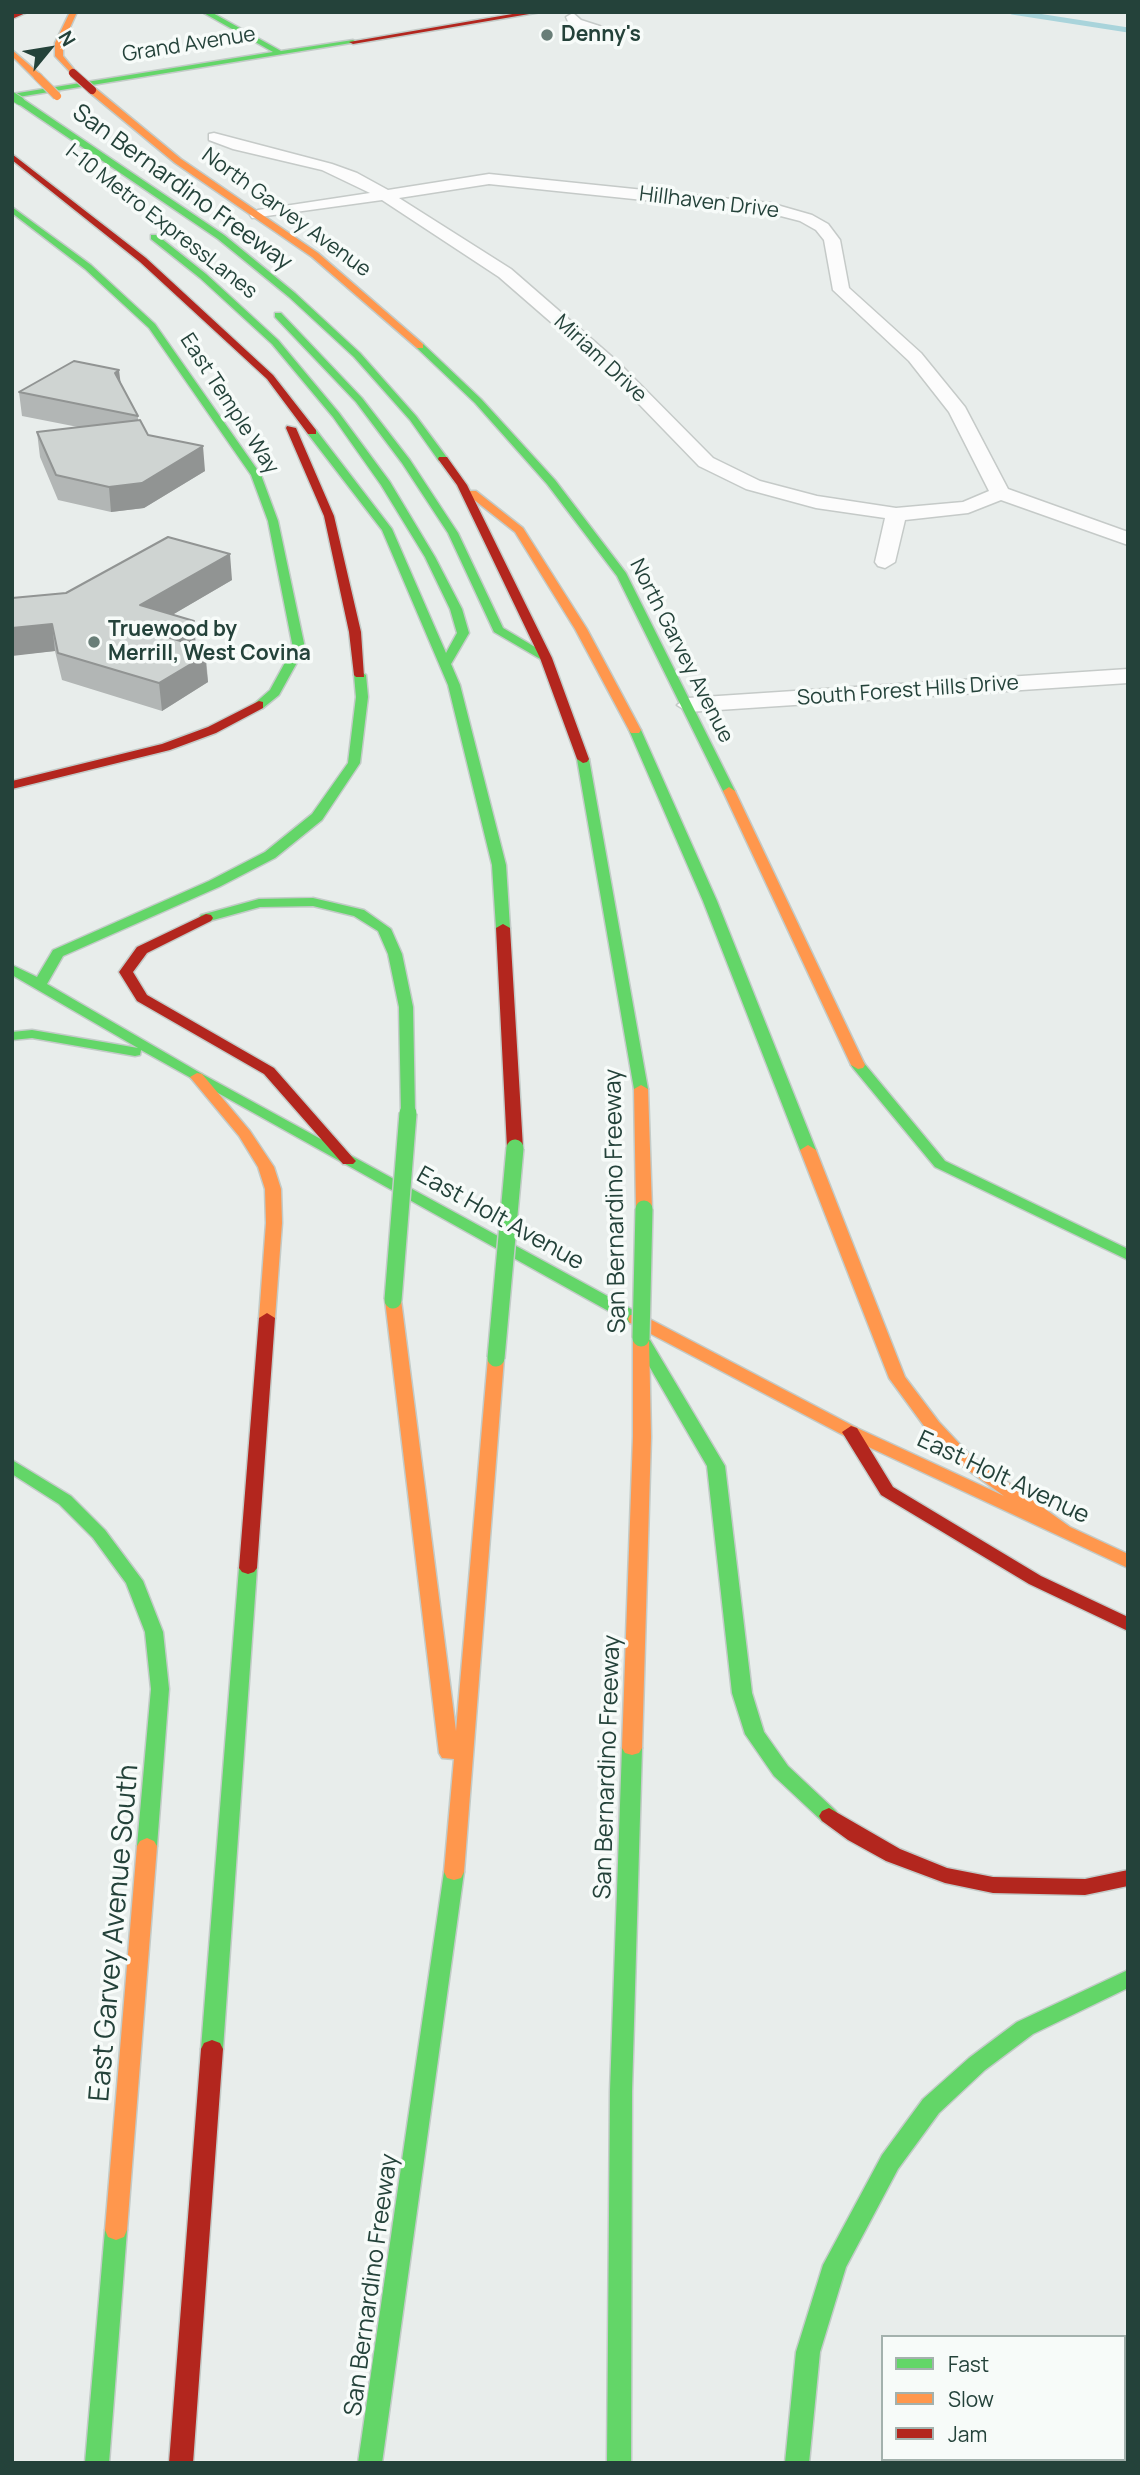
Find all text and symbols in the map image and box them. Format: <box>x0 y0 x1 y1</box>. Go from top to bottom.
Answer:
north arrow <box>14 14 84 84</box>
street label: Grand Avenue <box>121 22 257 68</box>
place label: Denny's <box>561 22 641 48</box>
text: N <box>53 26 82 51</box>
marker: Denny's <box>539 27 555 43</box>
street label: San Bernardino Freeway <box>66 99 298 277</box>
street label: I-10 Metro ExpressLanes <box>60 139 262 305</box>
street label: North Garvey Avenue <box>196 143 376 283</box>
street label: Hillhaven Drive <box>638 182 780 224</box>
street label: Miriam Drive <box>548 310 652 408</box>
street label: East Temple Way <box>174 329 284 479</box>
street label: North Garvey Avenue <box>624 555 738 747</box>
place label: Truewood by Merrill, West Covina <box>108 617 311 667</box>
marker: Truewood by Merrill, West Covina <box>86 634 102 650</box>
street label: South Forest Hills Drive <box>796 671 1020 711</box>
street label: San Bernardino Freeway <box>599 1068 633 1334</box>
street label: East Holt Avenue <box>411 1161 589 1277</box>
street label: East Holt Avenue <box>912 1425 1094 1531</box>
street label: San Bernardino Freeway <box>589 1634 627 1900</box>
street label: East Garvey Avenue South <box>84 1763 146 2103</box>
street label: San Bernardino Freeway <box>339 2152 405 2418</box>
legend <box>881 2335 1126 2461</box>
text: Fast <box>948 2350 989 2378</box>
text: Slow <box>948 2385 994 2413</box>
text: Jam <box>948 2420 987 2448</box>

